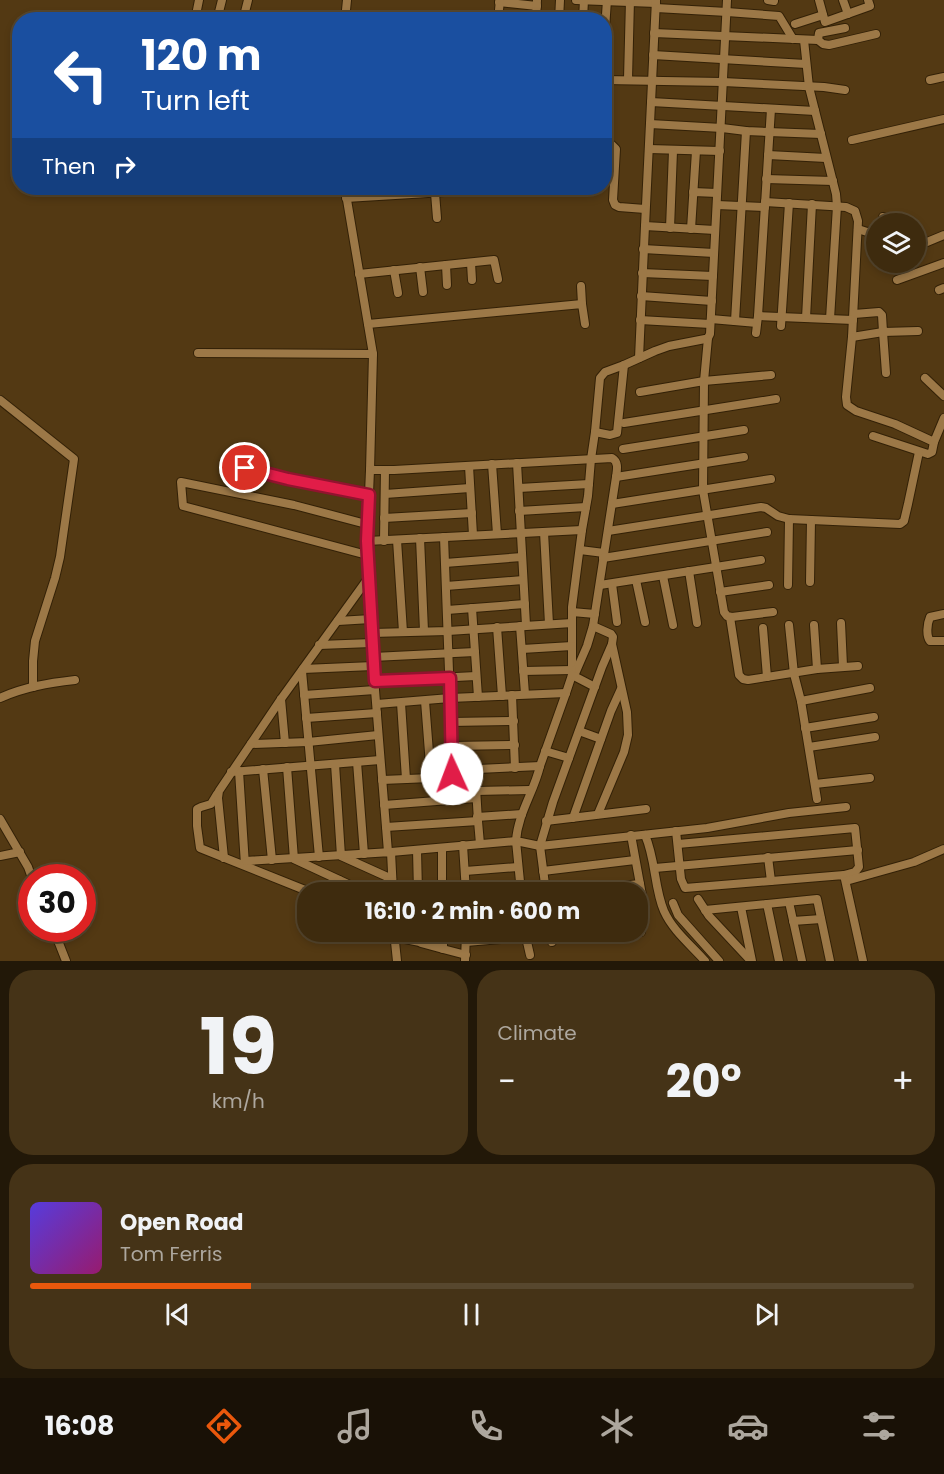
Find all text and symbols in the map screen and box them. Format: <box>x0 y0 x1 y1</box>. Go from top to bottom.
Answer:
text: 120 m <box>141 26 262 85</box>
icon: left <box>42 36 120 114</box>
text: Turn left <box>141 82 250 119</box>
icon: right <box>108 150 141 183</box>
text: Then <box>42 151 96 182</box>
map controls <box>866 213 926 273</box>
button: layers <box>866 213 926 273</box>
pin <box>219 442 270 493</box>
icon: arrive <box>228 451 261 484</box>
position arrow <box>420 742 484 806</box>
speed limit sign: 30 <box>18 864 96 942</box>
text: 16:10 · 2 min · 600 m <box>365 896 580 927</box>
text: 19 <box>200 992 277 1101</box>
text: Climate <box>498 1019 577 1047</box>
text: 20° <box>666 1050 742 1113</box>
text: − <box>498 1058 516 1105</box>
text: + <box>891 1058 914 1105</box>
text: km/h <box>212 1087 265 1115</box>
text: Open Road <box>120 1207 244 1238</box>
text: Tom Ferris <box>120 1240 222 1268</box>
icon: previous <box>161 1298 194 1331</box>
icon: pause <box>455 1298 488 1331</box>
icon: next <box>750 1298 783 1331</box>
icon: directions <box>203 1405 245 1447</box>
icon: music <box>334 1405 376 1447</box>
icon: phone <box>465 1405 507 1447</box>
icon: climate <box>596 1405 638 1447</box>
icon: car <box>727 1405 769 1447</box>
icon: filters <box>858 1405 900 1447</box>
text: 16:08 <box>44 1407 115 1444</box>

